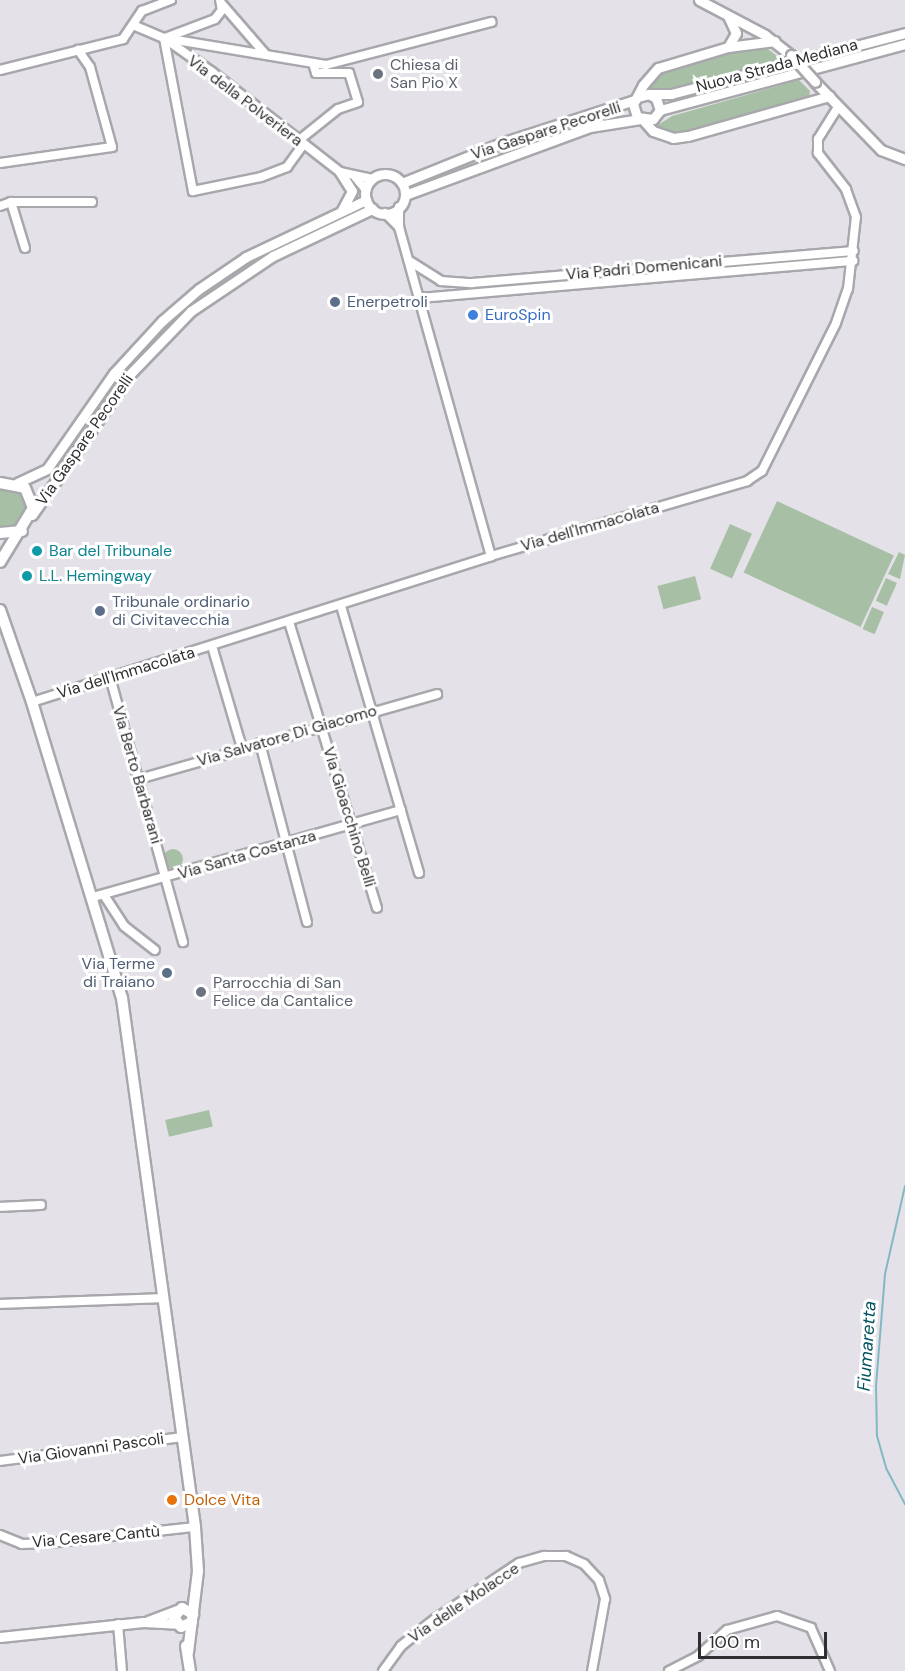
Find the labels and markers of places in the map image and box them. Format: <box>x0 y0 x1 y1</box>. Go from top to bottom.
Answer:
place label: Chiesa di San Pio X <box>390 55 458 93</box>
marker: Chiesa di San Pio X <box>371 67 385 81</box>
place label: Enerpetroli <box>347 292 428 312</box>
marker: Enerpetroli <box>328 295 342 309</box>
place label: EuroSpin <box>485 305 551 325</box>
marker: EuroSpin <box>466 308 480 322</box>
place label: Bar del Tribunale <box>49 541 172 561</box>
marker: Bar del Tribunale <box>30 544 44 558</box>
place label: L.L. Hemingway <box>39 566 152 586</box>
marker: L.L. Hemingway <box>20 569 34 583</box>
place label: Tribunale ordinario di Civitavecchia <box>112 592 250 630</box>
marker: Tribunale ordinario di Civitavecchia <box>93 604 107 618</box>
place label: Via Terme di Traiano <box>82 954 155 992</box>
marker: Via Terme di Traiano <box>160 966 174 980</box>
place label: Parrocchia di San Felice da Cantalice <box>213 973 353 1011</box>
marker: Parrocchia di San Felice da Cantalice <box>194 985 208 999</box>
place label: Dolce Vita <box>184 1490 260 1510</box>
marker: Dolce Vita <box>165 1493 179 1507</box>

